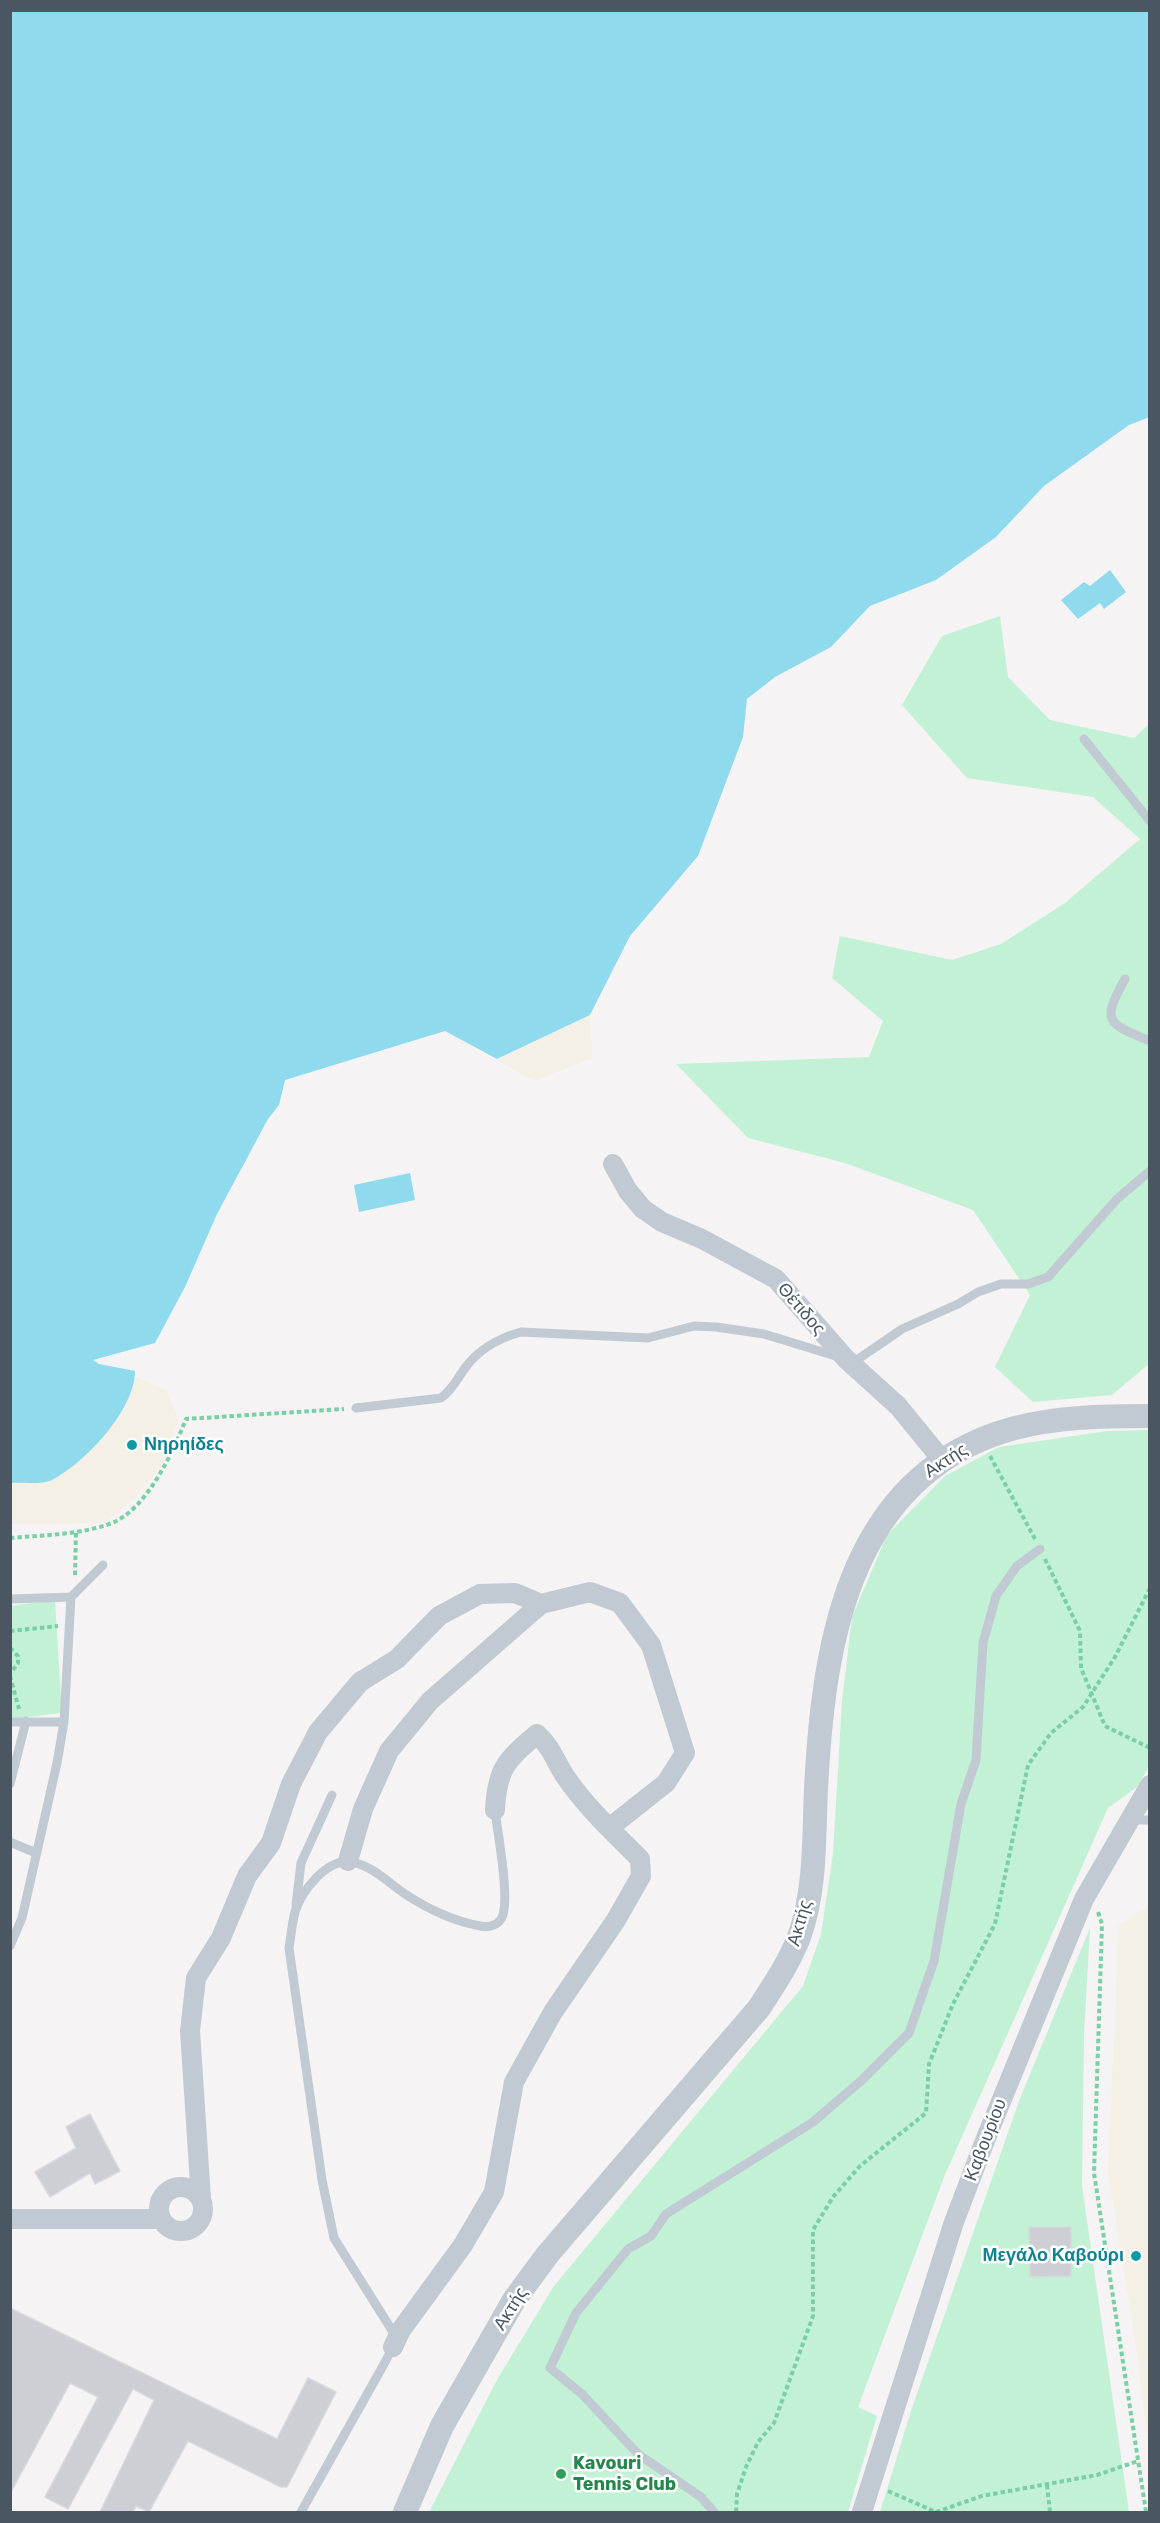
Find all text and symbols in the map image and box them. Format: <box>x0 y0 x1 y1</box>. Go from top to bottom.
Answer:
street label: Θέτιδος <box>773 1279 829 1339</box>
place label: Νηρηίδες <box>144 1434 224 1456</box>
marker: Νηρηίδες <box>125 1438 139 1452</box>
street label: Ακτής <box>920 1439 972 1483</box>
street label: Ακτής <box>783 1898 817 1948</box>
street label: Καβουρίου <box>960 2096 1012 2184</box>
place label: Μεγάλο Καβούρι <box>983 2245 1124 2267</box>
marker: Μεγάλο Καβούρι <box>1129 2249 1143 2263</box>
street label: Ακτής <box>489 2283 533 2335</box>
place label: Kavouri Tennis Club <box>573 2453 676 2496</box>
marker: Kavouri Tennis Club <box>554 2467 568 2481</box>

